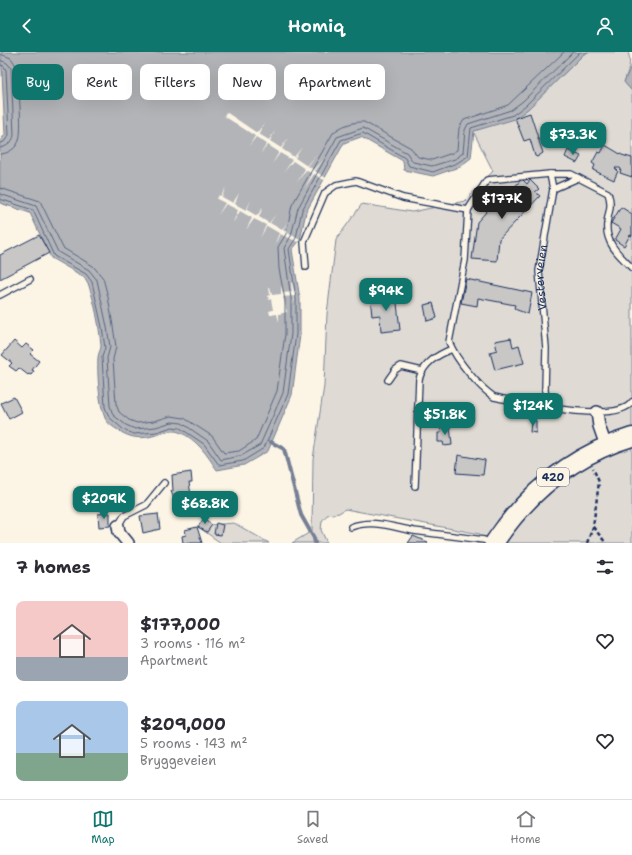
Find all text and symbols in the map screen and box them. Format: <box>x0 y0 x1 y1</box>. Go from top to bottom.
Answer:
text: Homiq <box>288 14 344 38</box>
icon: back <box>16 15 38 37</box>
icon: person <box>594 15 616 37</box>
chip: Buy <box>12 64 64 100</box>
chip: Rent <box>72 64 132 100</box>
chip: Filters <box>140 64 210 100</box>
chip: New <box>218 64 276 100</box>
chip: Apartment <box>284 64 385 100</box>
pin: $73.3K <box>540 122 606 156</box>
text: $73.3K <box>549 126 597 143</box>
pin: $177K <box>474 186 530 220</box>
text: $177K <box>482 190 522 207</box>
street label: Vesterveien <box>531 243 551 311</box>
pin: $94K <box>362 278 410 312</box>
text: $94K <box>368 282 404 299</box>
pin: $124K <box>505 393 561 427</box>
text: $124K <box>513 397 553 414</box>
pin: $51.8K <box>412 402 478 436</box>
text: $51.8K <box>423 406 467 423</box>
road number: 420 <box>537 468 569 486</box>
pin: $209K <box>76 486 132 520</box>
text: $209K <box>82 490 126 507</box>
pin: $68.8K <box>172 491 238 525</box>
text: $68.8K <box>181 495 229 512</box>
text: 7 homes <box>16 556 91 578</box>
icon: filters <box>594 556 616 578</box>
text: $177,000 <box>140 613 220 635</box>
icon: home <box>48 617 96 665</box>
icon: heart <box>594 630 616 652</box>
text: 3 rooms · 116 m² <box>140 635 246 652</box>
text: Apartment <box>140 652 208 669</box>
text: $209,000 <box>140 713 226 735</box>
icon: home <box>48 717 96 765</box>
icon: heart <box>594 730 616 752</box>
text: 5 rooms · 143 m² <box>140 735 248 752</box>
text: Bryggeveien <box>140 752 216 769</box>
tab: Map <box>91 808 115 847</box>
tab: Saved <box>297 808 328 847</box>
tab: Home <box>511 808 541 847</box>

